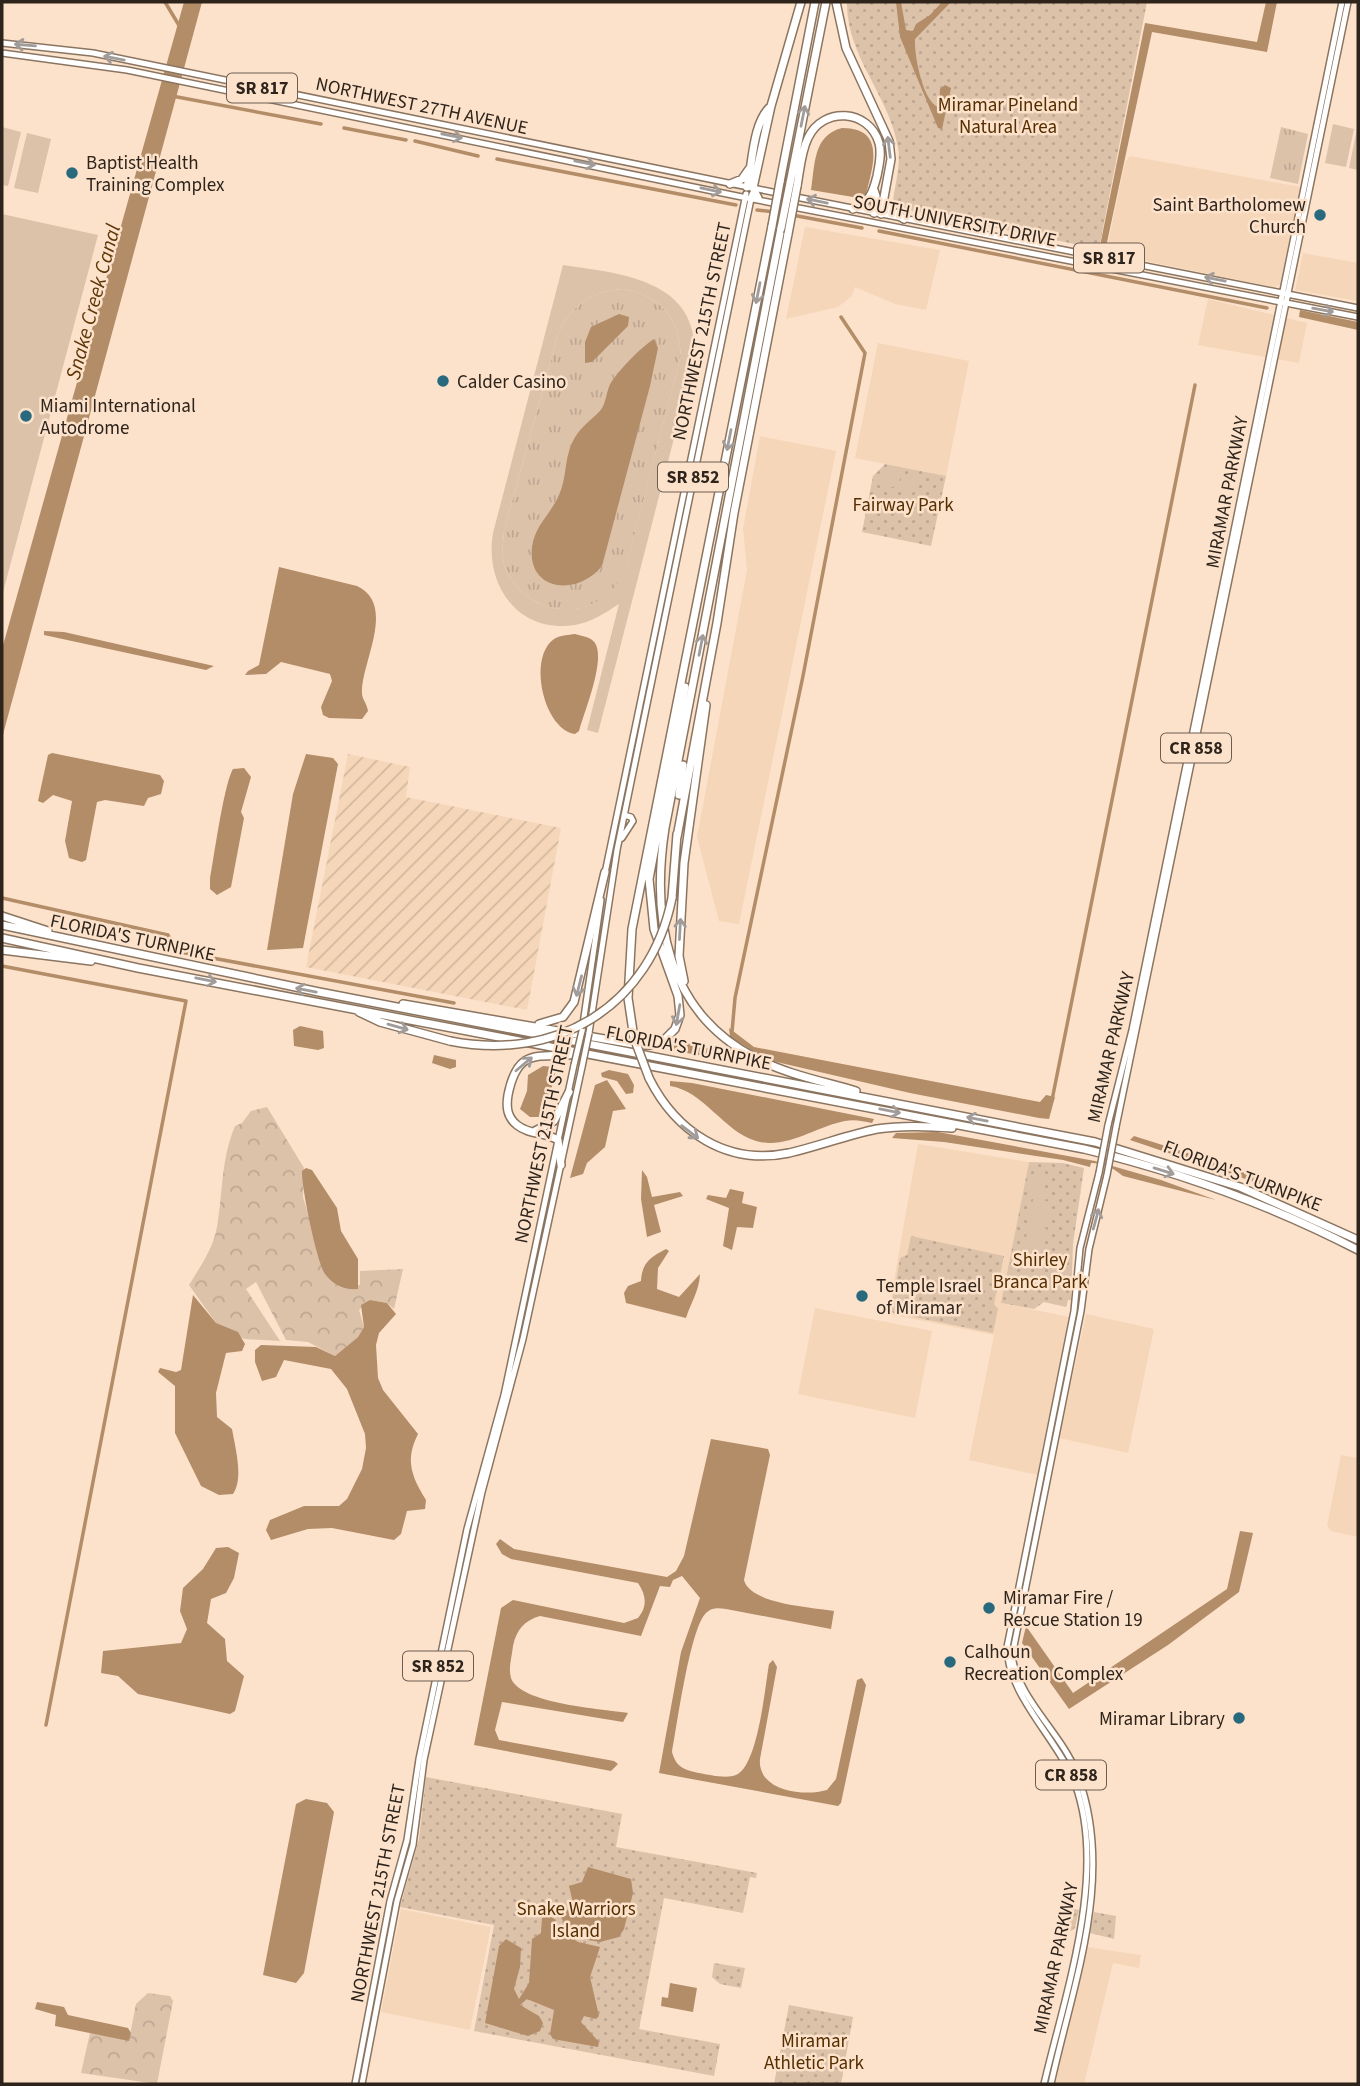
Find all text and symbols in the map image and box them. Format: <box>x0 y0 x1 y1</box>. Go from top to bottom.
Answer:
one-way arrow <box>14 38 37 51</box>
one-way arrow <box>103 50 126 64</box>
street label: NORTHWEST 27TH AVENUE <box>313 71 530 142</box>
road number: SR 817 <box>227 74 297 102</box>
park label: Miramar Pineland Natural Area <box>938 92 1078 141</box>
one-way arrow <box>796 105 810 128</box>
one-way arrow <box>440 130 463 143</box>
one-way arrow <box>883 136 896 159</box>
place label: Baptist Health Training Complex <box>86 150 225 199</box>
one-way arrow <box>573 157 596 171</box>
marker: Baptist Health Training Complex <box>64 165 80 181</box>
one-way arrow <box>699 184 722 198</box>
street label: SOUTH UNIVERSITY DRIVE <box>851 189 1059 254</box>
place label: Saint Bartholomew Church <box>1153 192 1306 241</box>
one-way arrow <box>806 194 829 208</box>
marker: Saint Bartholomew Church <box>1312 207 1328 223</box>
water label: Snake Creek Canal <box>58 220 128 383</box>
street label: NORTHWEST 215TH STREET <box>666 220 739 443</box>
road number: SR 817 <box>1074 244 1144 272</box>
one-way arrow <box>1204 272 1227 286</box>
one-way arrow <box>751 281 765 304</box>
one-way arrow <box>1311 304 1334 317</box>
place label: Calder Casino <box>457 369 566 396</box>
marker: Calder Casino <box>435 373 451 389</box>
place label: Miami International Autodrome <box>40 393 196 442</box>
marker: Miami International Autodrome <box>18 408 34 424</box>
street label: MIRAMAR PARKWAY <box>1199 413 1256 571</box>
one-way arrow <box>722 428 736 451</box>
road number: SR 852 <box>658 462 728 491</box>
park label: Fairway Park <box>852 492 954 519</box>
one-way arrow <box>695 634 709 657</box>
road number: CR 858 <box>1161 734 1231 762</box>
street label: FLORIDA'S TURNPIKE <box>48 908 218 969</box>
one-way arrow <box>673 917 686 940</box>
street label: MIRAMAR PARKWAY <box>1081 968 1142 1126</box>
one-way arrow <box>194 974 216 988</box>
one-way arrow <box>572 974 585 996</box>
one-way arrow <box>295 982 318 996</box>
one-way arrow <box>671 1003 684 1026</box>
street label: FLORIDA'S TURNPIKE <box>604 1019 774 1078</box>
one-way arrow <box>386 1021 409 1034</box>
street label: NORTHWEST 215TH STREET <box>508 1023 581 1246</box>
one-way arrow <box>515 1057 533 1073</box>
one-way arrow <box>878 1104 901 1118</box>
one-way arrow <box>966 1111 989 1125</box>
one-way arrow <box>681 1124 699 1139</box>
street label: FLORIDA'S TURNPIKE <box>1159 1134 1326 1219</box>
one-way arrow <box>1153 1165 1175 1178</box>
one-way arrow <box>1090 1209 1103 1231</box>
park label: Shirley Branca Park <box>993 1247 1088 1296</box>
place label: Temple Israel of Miramar <box>876 1273 982 1322</box>
marker: Temple Israel of Miramar <box>854 1288 870 1304</box>
place label: Miramar Fire / Rescue Station 19 <box>1003 1585 1143 1634</box>
marker: Miramar Fire / Rescue Station 19 <box>981 1600 997 1616</box>
place label: Calhoun Recreation Complex <box>964 1639 1124 1688</box>
road number: SR 852 <box>403 1652 473 1680</box>
marker: Calhoun Recreation Complex <box>942 1654 958 1670</box>
place label: Miramar Library <box>1099 1706 1225 1733</box>
marker: Miramar Library <box>1231 1710 1247 1726</box>
road number: CR 858 <box>1036 1760 1106 1790</box>
street label: NORTHWEST 215TH STREET <box>344 1782 413 2005</box>
street label: MIRAMAR PARKWAY <box>1027 1879 1086 2037</box>
park label: Snake Warriors Island <box>516 1896 636 1945</box>
park label: Miramar Athletic Park <box>764 2028 865 2077</box>

